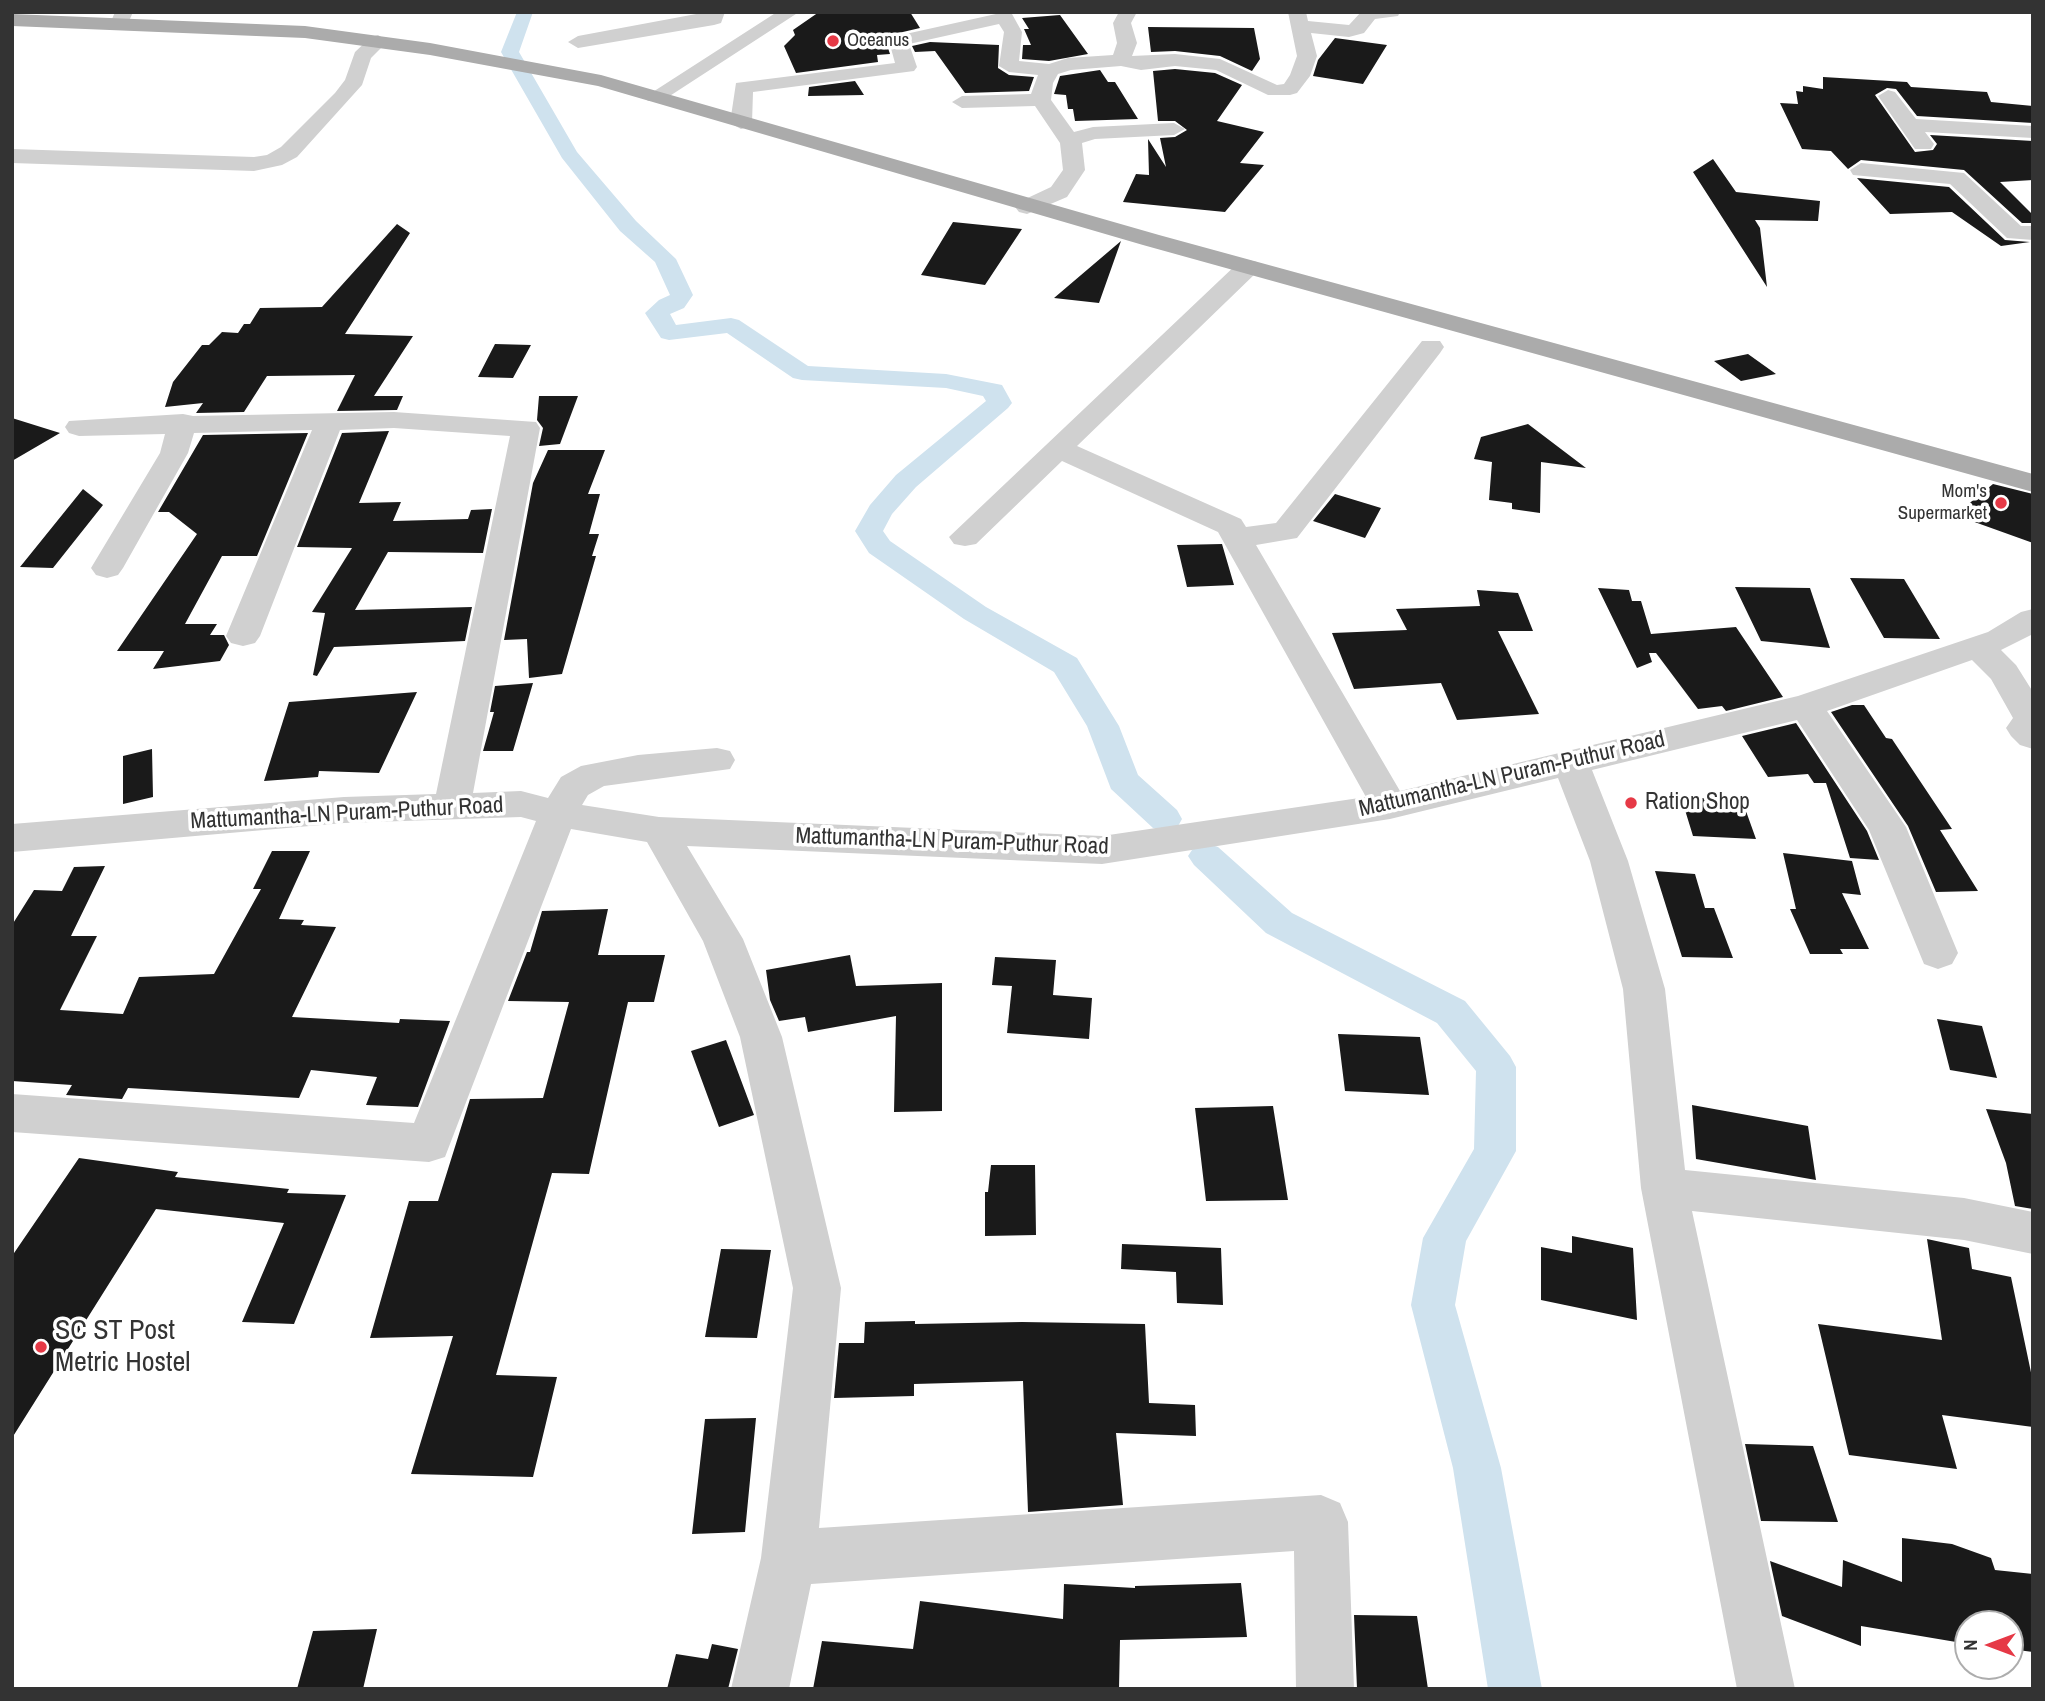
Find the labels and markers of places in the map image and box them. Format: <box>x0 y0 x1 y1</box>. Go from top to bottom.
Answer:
place label: Oceanus <box>847 30 909 52</box>
marker: Oceanus <box>825 33 841 49</box>
place label: Mom's Supermarket <box>1898 481 1987 525</box>
marker: Mom's Supermarket <box>1993 495 2009 511</box>
place label: Ration Shop <box>1645 789 1750 817</box>
marker: Ration Shop <box>1623 795 1639 811</box>
place label: SC ST Post Metric Hostel <box>55 1314 190 1380</box>
marker: SC ST Post Metric Hostel <box>33 1339 49 1355</box>

